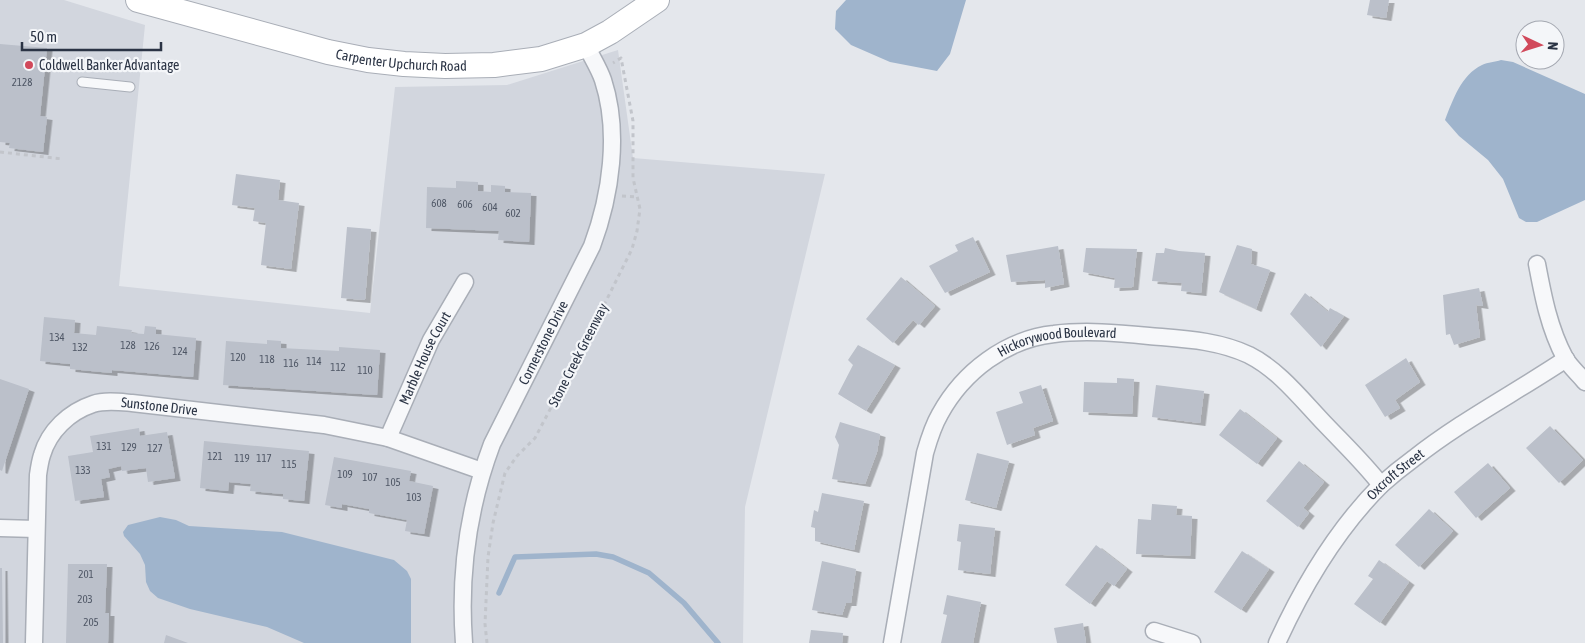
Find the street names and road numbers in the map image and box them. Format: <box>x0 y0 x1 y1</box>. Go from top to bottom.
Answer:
street label: Carpenter Upchurch Road <box>335 46 467 74</box>
street label: Cornerstone Drive <box>515 298 571 387</box>
street label: Stone Creek Greenway <box>545 300 611 409</box>
street label: Marble House Court <box>396 309 454 407</box>
street label: Hickorywood Boulevard <box>995 324 1117 360</box>
street label: Sunstone Drive <box>120 394 198 418</box>
street label: Oxcroft Street <box>1363 445 1427 503</box>

